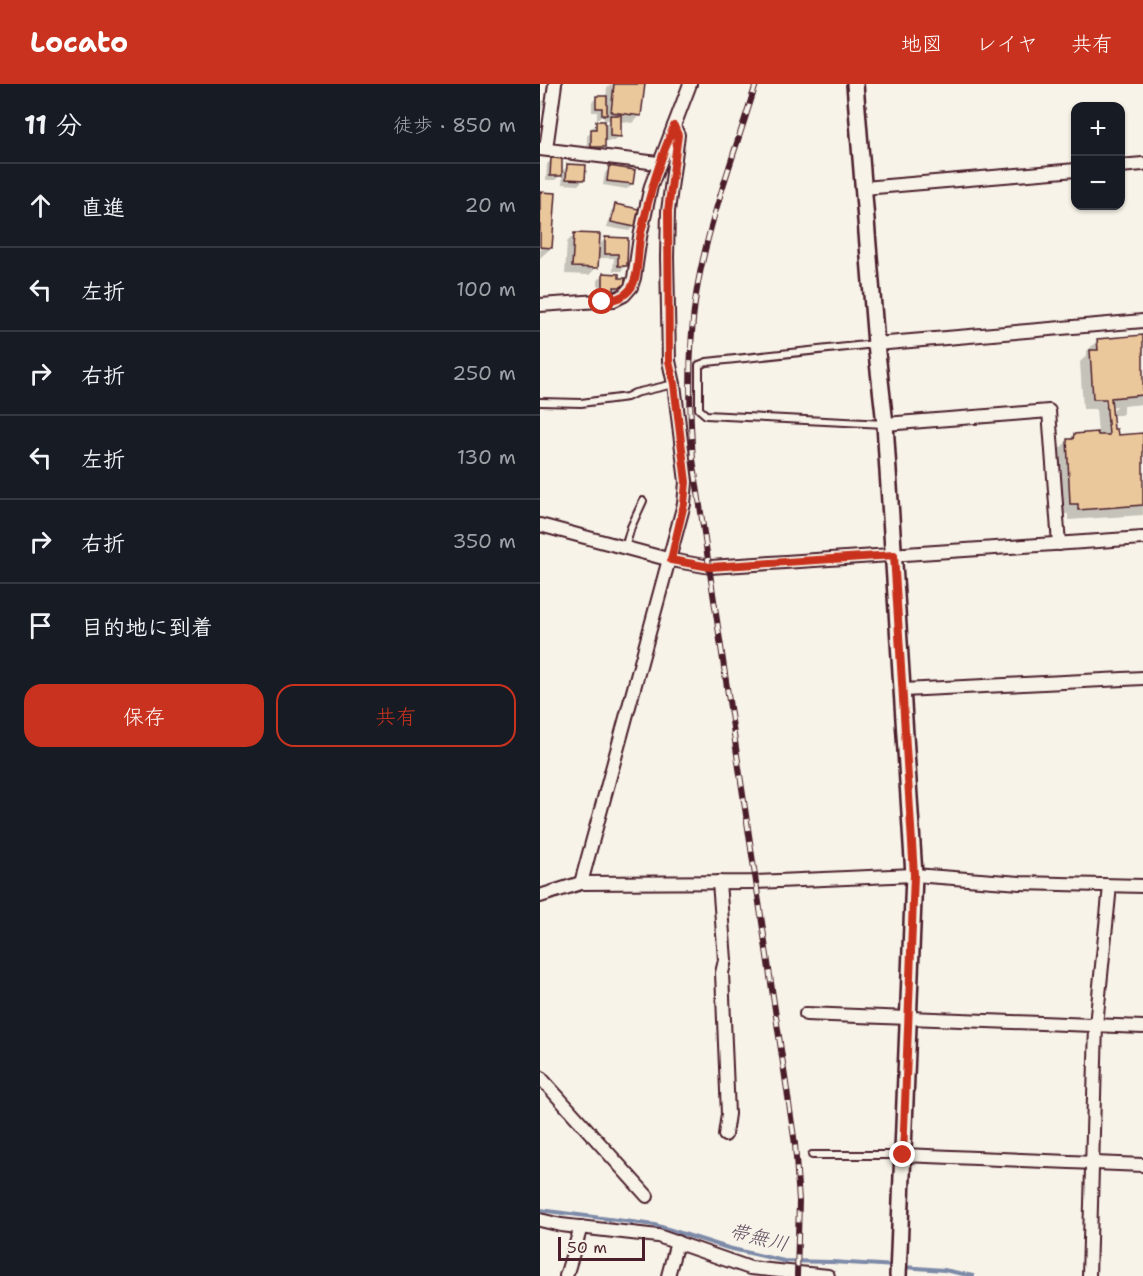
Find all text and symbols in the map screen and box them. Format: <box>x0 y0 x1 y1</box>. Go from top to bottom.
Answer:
text: Locato <box>30 23 128 61</box>
text: 地図 <box>901 30 943 58</box>
text: レイヤ <box>976 30 1038 58</box>
text: 共有 <box>1071 30 1113 58</box>
map controls <box>1071 102 1125 210</box>
button: + <box>1071 102 1125 156</box>
text: 11 分 <box>24 107 82 142</box>
text: 徒歩 · 850 m <box>393 112 516 138</box>
button: − <box>1071 156 1125 210</box>
icon: ahead <box>24 189 57 222</box>
text: 20 m <box>465 192 516 218</box>
text: 直進 <box>81 193 125 222</box>
icon: left <box>24 273 57 306</box>
text: 100 m <box>456 276 516 302</box>
text: 左折 <box>81 277 125 306</box>
route start <box>588 288 614 314</box>
icon: right <box>24 357 57 390</box>
text: 250 m <box>452 360 516 386</box>
text: 右折 <box>81 361 125 390</box>
icon: left <box>24 441 57 474</box>
text: 130 m <box>457 444 516 470</box>
text: 左折 <box>81 445 125 474</box>
icon: right <box>24 525 57 558</box>
text: 350 m <box>452 528 516 554</box>
text: 右折 <box>81 529 125 558</box>
icon: arrive <box>24 609 57 642</box>
text: 目的地に到着 <box>81 613 213 642</box>
button: 保存 <box>24 684 264 747</box>
button: 共有 <box>276 684 516 747</box>
route end <box>889 1141 915 1167</box>
water label: 帯無川 <box>727 1217 791 1257</box>
scale bar <box>558 1234 645 1262</box>
text: 50 m <box>567 1237 607 1258</box>

